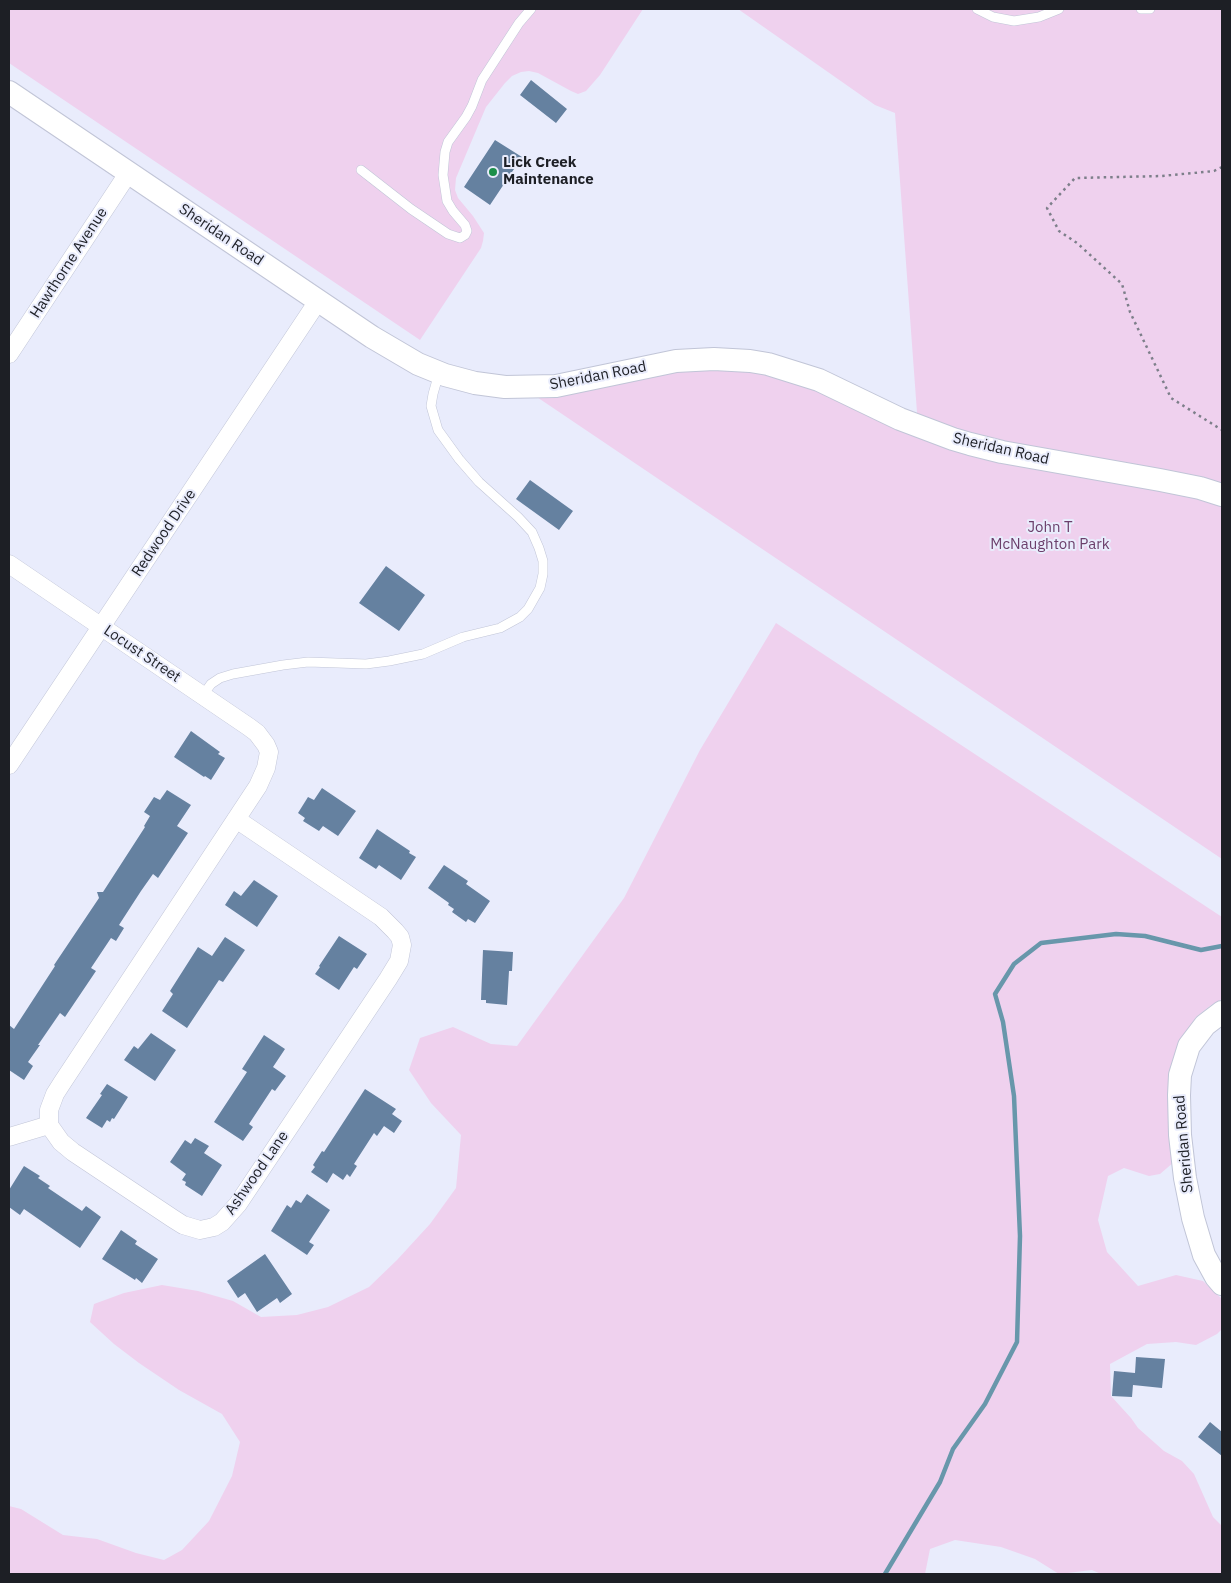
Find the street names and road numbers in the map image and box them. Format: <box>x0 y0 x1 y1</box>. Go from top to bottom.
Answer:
street label: Sheridan Road <box>175 200 267 270</box>
street label: Hawthorne Avenue <box>27 204 111 322</box>
street label: Sheridan Road <box>548 358 648 394</box>
street label: Sheridan Road <box>951 429 1051 469</box>
street label: Redwood Drive <box>128 486 200 580</box>
street label: Locust Street <box>100 622 184 686</box>
street label: Sheridan Road <box>1171 1094 1197 1194</box>
street label: Ashwood Lane <box>221 1128 293 1218</box>

